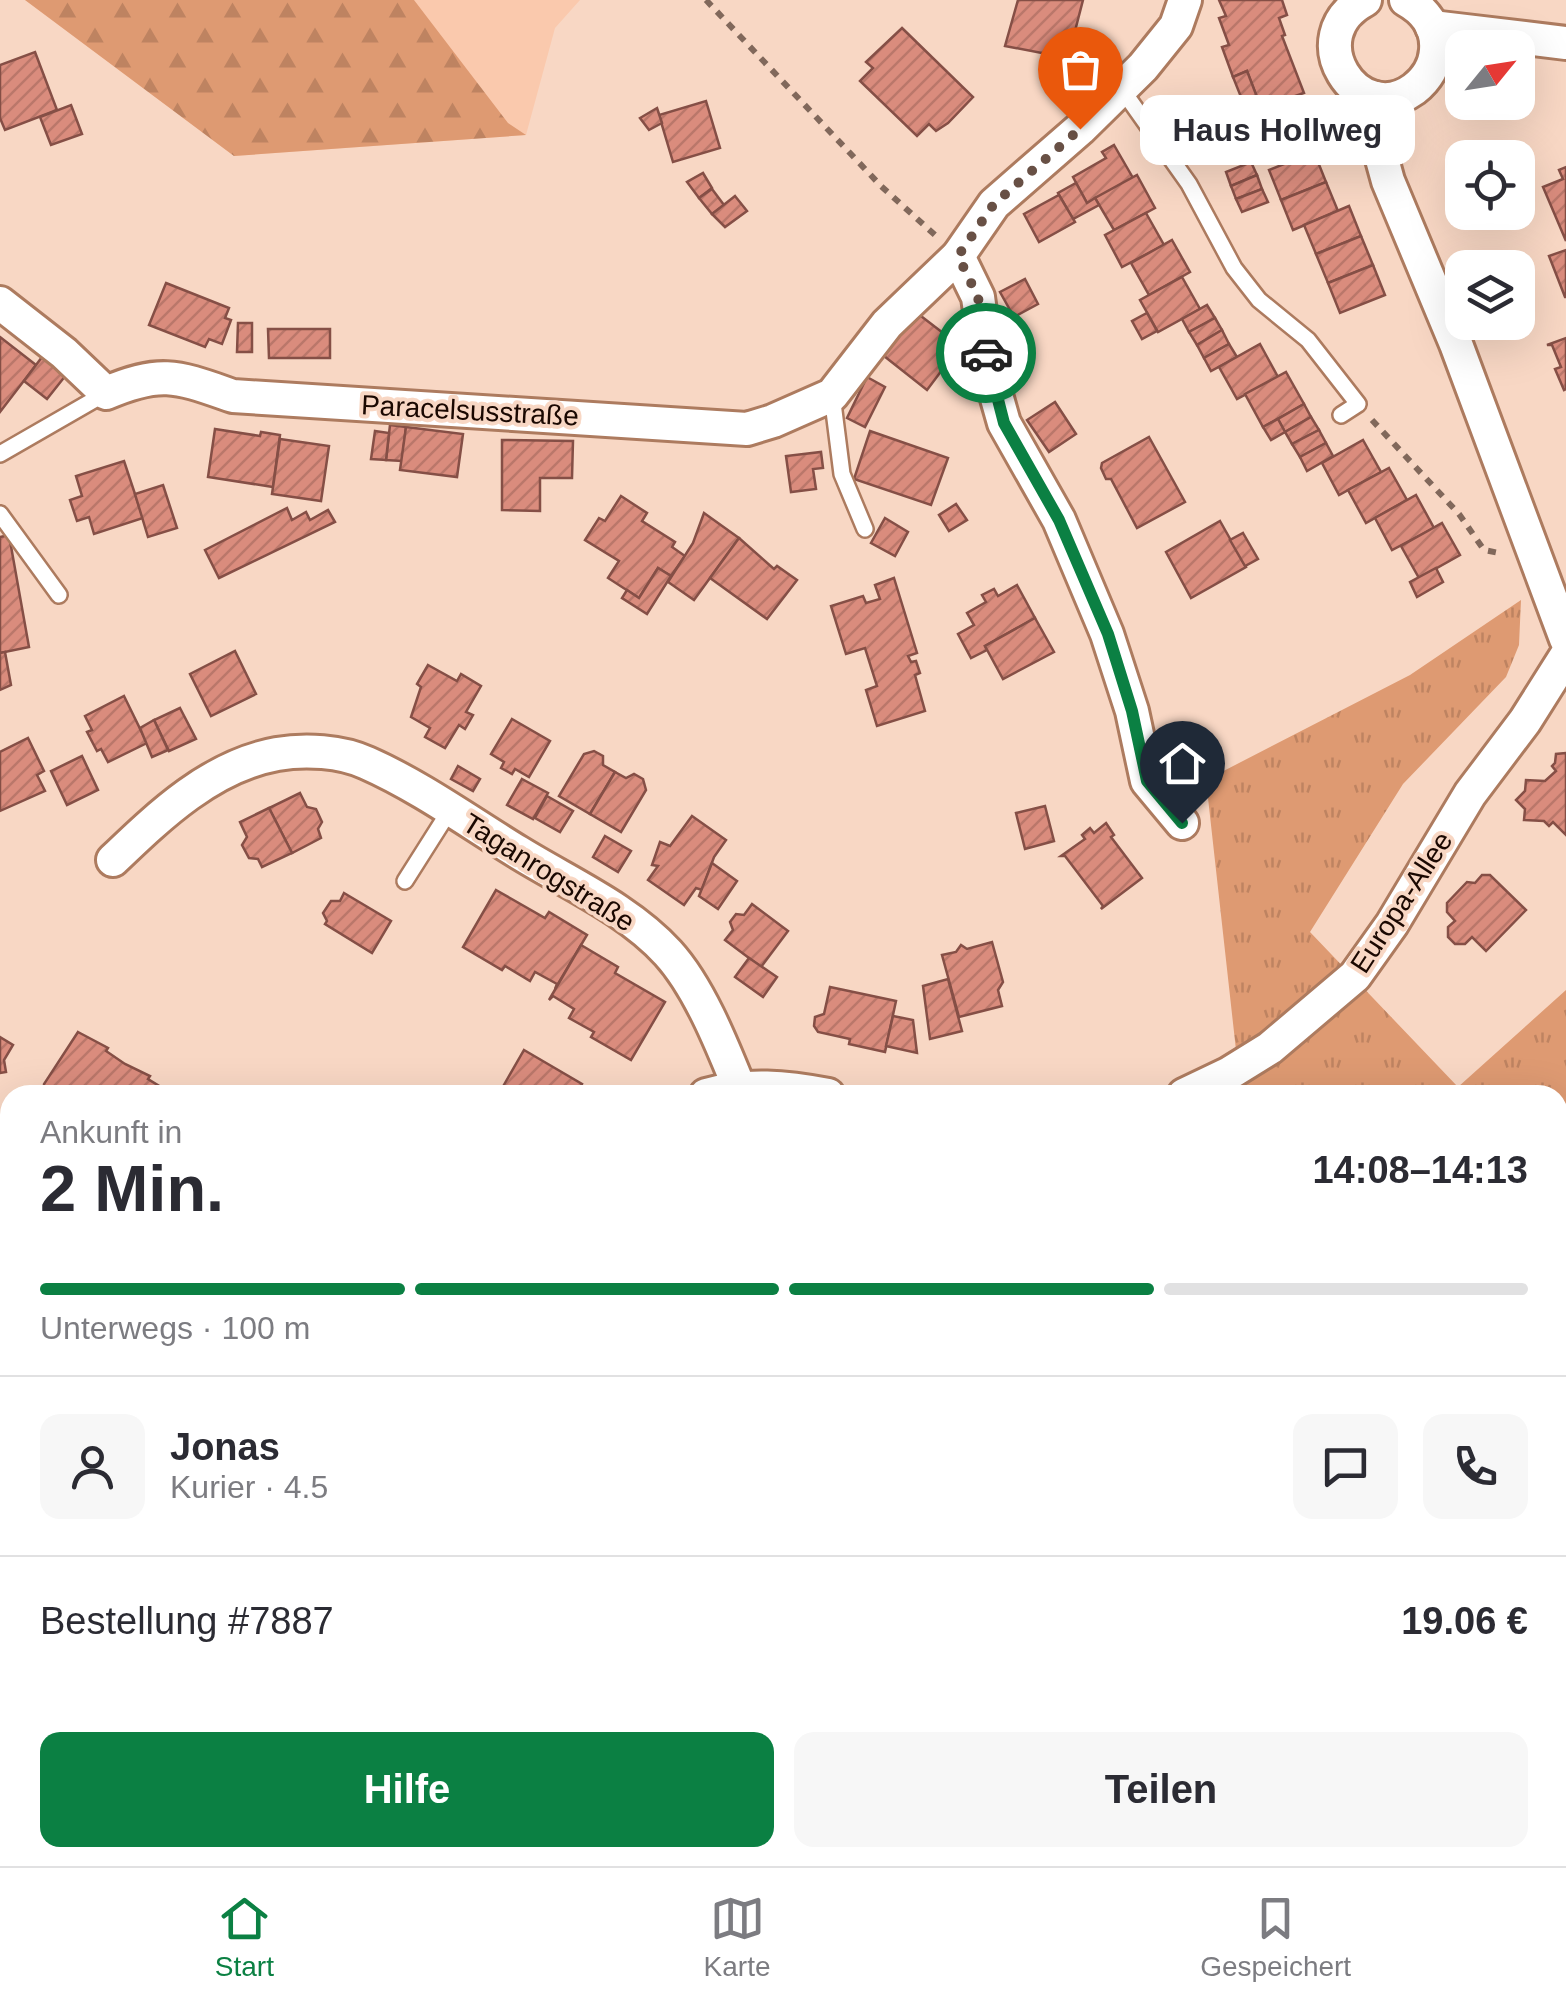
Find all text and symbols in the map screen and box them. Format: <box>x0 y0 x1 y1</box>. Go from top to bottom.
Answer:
pin <box>1038 27 1123 130</box>
north arrow <box>1445 30 1535 120</box>
map controls <box>1445 30 1535 340</box>
icon: bag <box>1053 42 1108 97</box>
callout: Haus Hollweg <box>1140 94 1415 164</box>
text: Haus Hollweg <box>1173 112 1382 148</box>
button: locate <box>1445 140 1535 230</box>
button: layers <box>1445 250 1535 340</box>
courier <box>936 303 1036 403</box>
icon: car <box>959 326 1014 381</box>
street label: Paracelsusstraße <box>360 389 580 432</box>
pin <box>1140 721 1225 824</box>
icon: home <box>1155 736 1210 791</box>
street label: Taganrogstraße <box>457 807 640 938</box>
street label: Europa-Allee <box>1344 826 1459 979</box>
text: Ankunft in <box>40 1114 182 1150</box>
text: 14:08–14:13 <box>1312 1149 1528 1191</box>
text: 2 Min. <box>40 1152 224 1225</box>
text: Unterwegs · 100 m <box>40 1310 310 1346</box>
button: person <box>40 1414 145 1519</box>
button: chat <box>1293 1414 1398 1519</box>
button: phone <box>1423 1414 1528 1519</box>
text: Jonas <box>170 1426 280 1468</box>
text: Kurier · 4.5 <box>170 1469 328 1505</box>
text: Bestellung #7887 <box>40 1600 334 1642</box>
text: 19.06 € <box>1401 1600 1528 1642</box>
button: Hilfe <box>40 1732 774 1847</box>
button: Teilen <box>794 1732 1528 1847</box>
tab: Start <box>215 1891 274 1983</box>
tab: Karte <box>704 1891 771 1983</box>
tab: Gespeichert <box>1200 1891 1351 1983</box>

